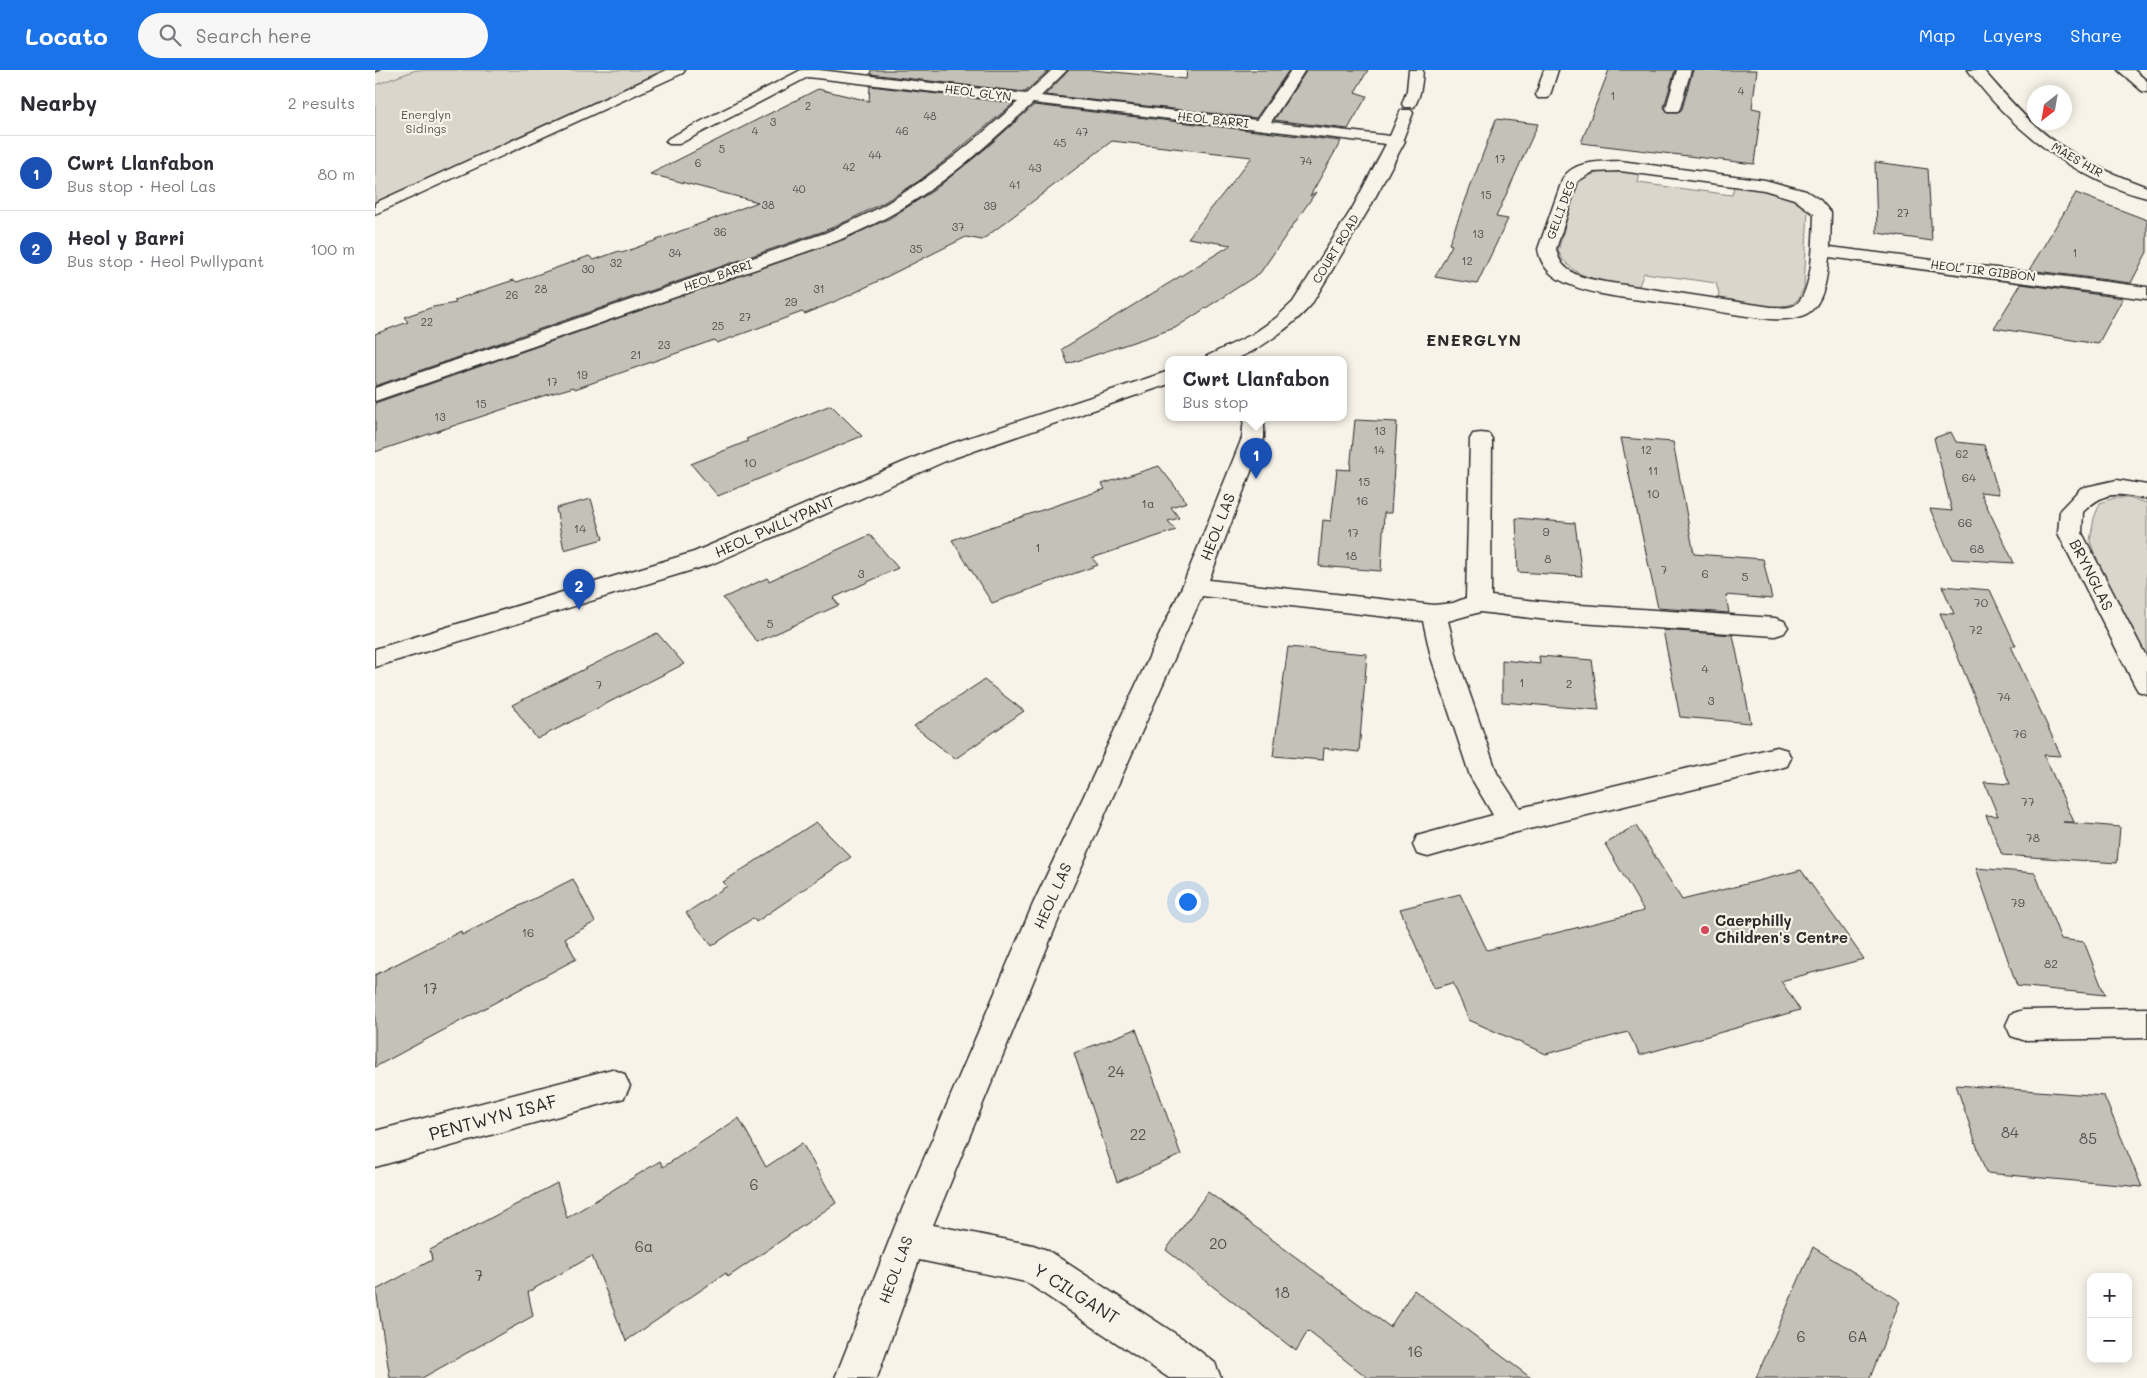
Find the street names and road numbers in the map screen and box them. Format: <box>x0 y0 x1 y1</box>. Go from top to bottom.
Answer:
street label: HEOL GLYN <box>944 80 1012 104</box>
street label: HEOL BARRI <box>1177 107 1249 131</box>
street label: MAES HIR <box>2049 138 2106 180</box>
street label: GELLI DEG <box>1542 178 1578 241</box>
street label: COURT ROAD <box>1308 211 1362 286</box>
street label: HEOL BARRI <box>681 256 754 294</box>
street label: HEOL TIR GIBBON <box>1930 256 2037 284</box>
street label: HEOL LAS <box>1195 490 1239 563</box>
street label: HEOL PWLLYPANT <box>711 491 838 562</box>
street label: BRYNGLAS <box>2065 535 2118 614</box>
street label: HEOL LAS <box>1029 859 1076 932</box>
street label: PENTWYN ISAF <box>426 1088 560 1146</box>
street label: HEOL LAS <box>874 1233 917 1306</box>
street label: Y CILGANT <box>1029 1257 1124 1329</box>

